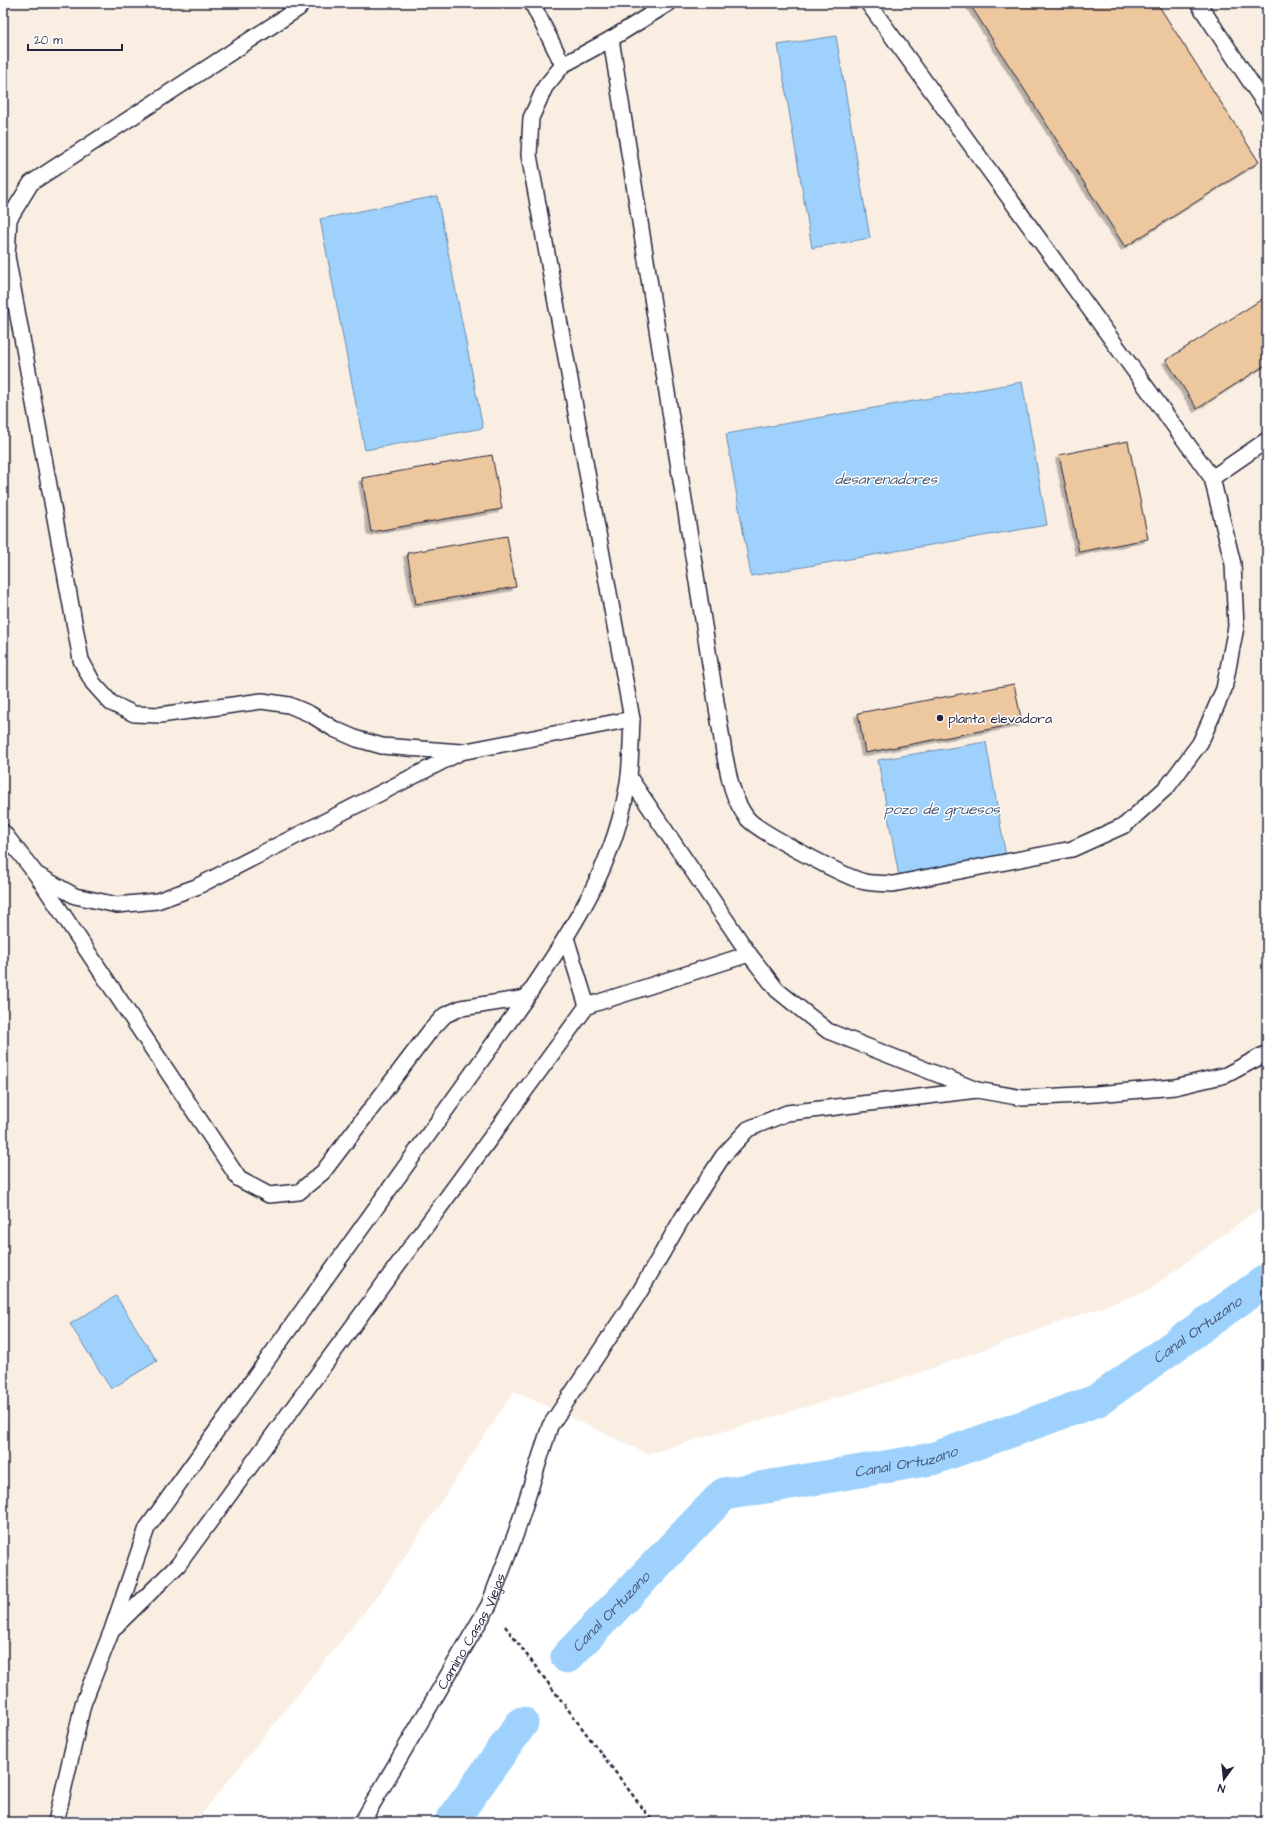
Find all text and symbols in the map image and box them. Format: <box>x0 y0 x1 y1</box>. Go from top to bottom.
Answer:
scale bar <box>28 26 122 52</box>
text: 20 m <box>34 32 63 49</box>
water label: desarenadores <box>835 469 939 490</box>
place label: planta elevadora <box>948 709 1052 729</box>
marker: planta elevadora <box>935 713 945 723</box>
water label: pozo de gruesos <box>883 799 1001 821</box>
water label: Canal Ortuzano <box>1149 1290 1248 1369</box>
water label: Canal Ortuzano <box>853 1440 962 1483</box>
water label: Canal Ortuzano <box>567 1566 656 1657</box>
street label: Camino Casas Viejas <box>433 1571 511 1694</box>
north arrow <box>1204 1759 1244 1799</box>
text: N <box>1216 1780 1227 1796</box>

